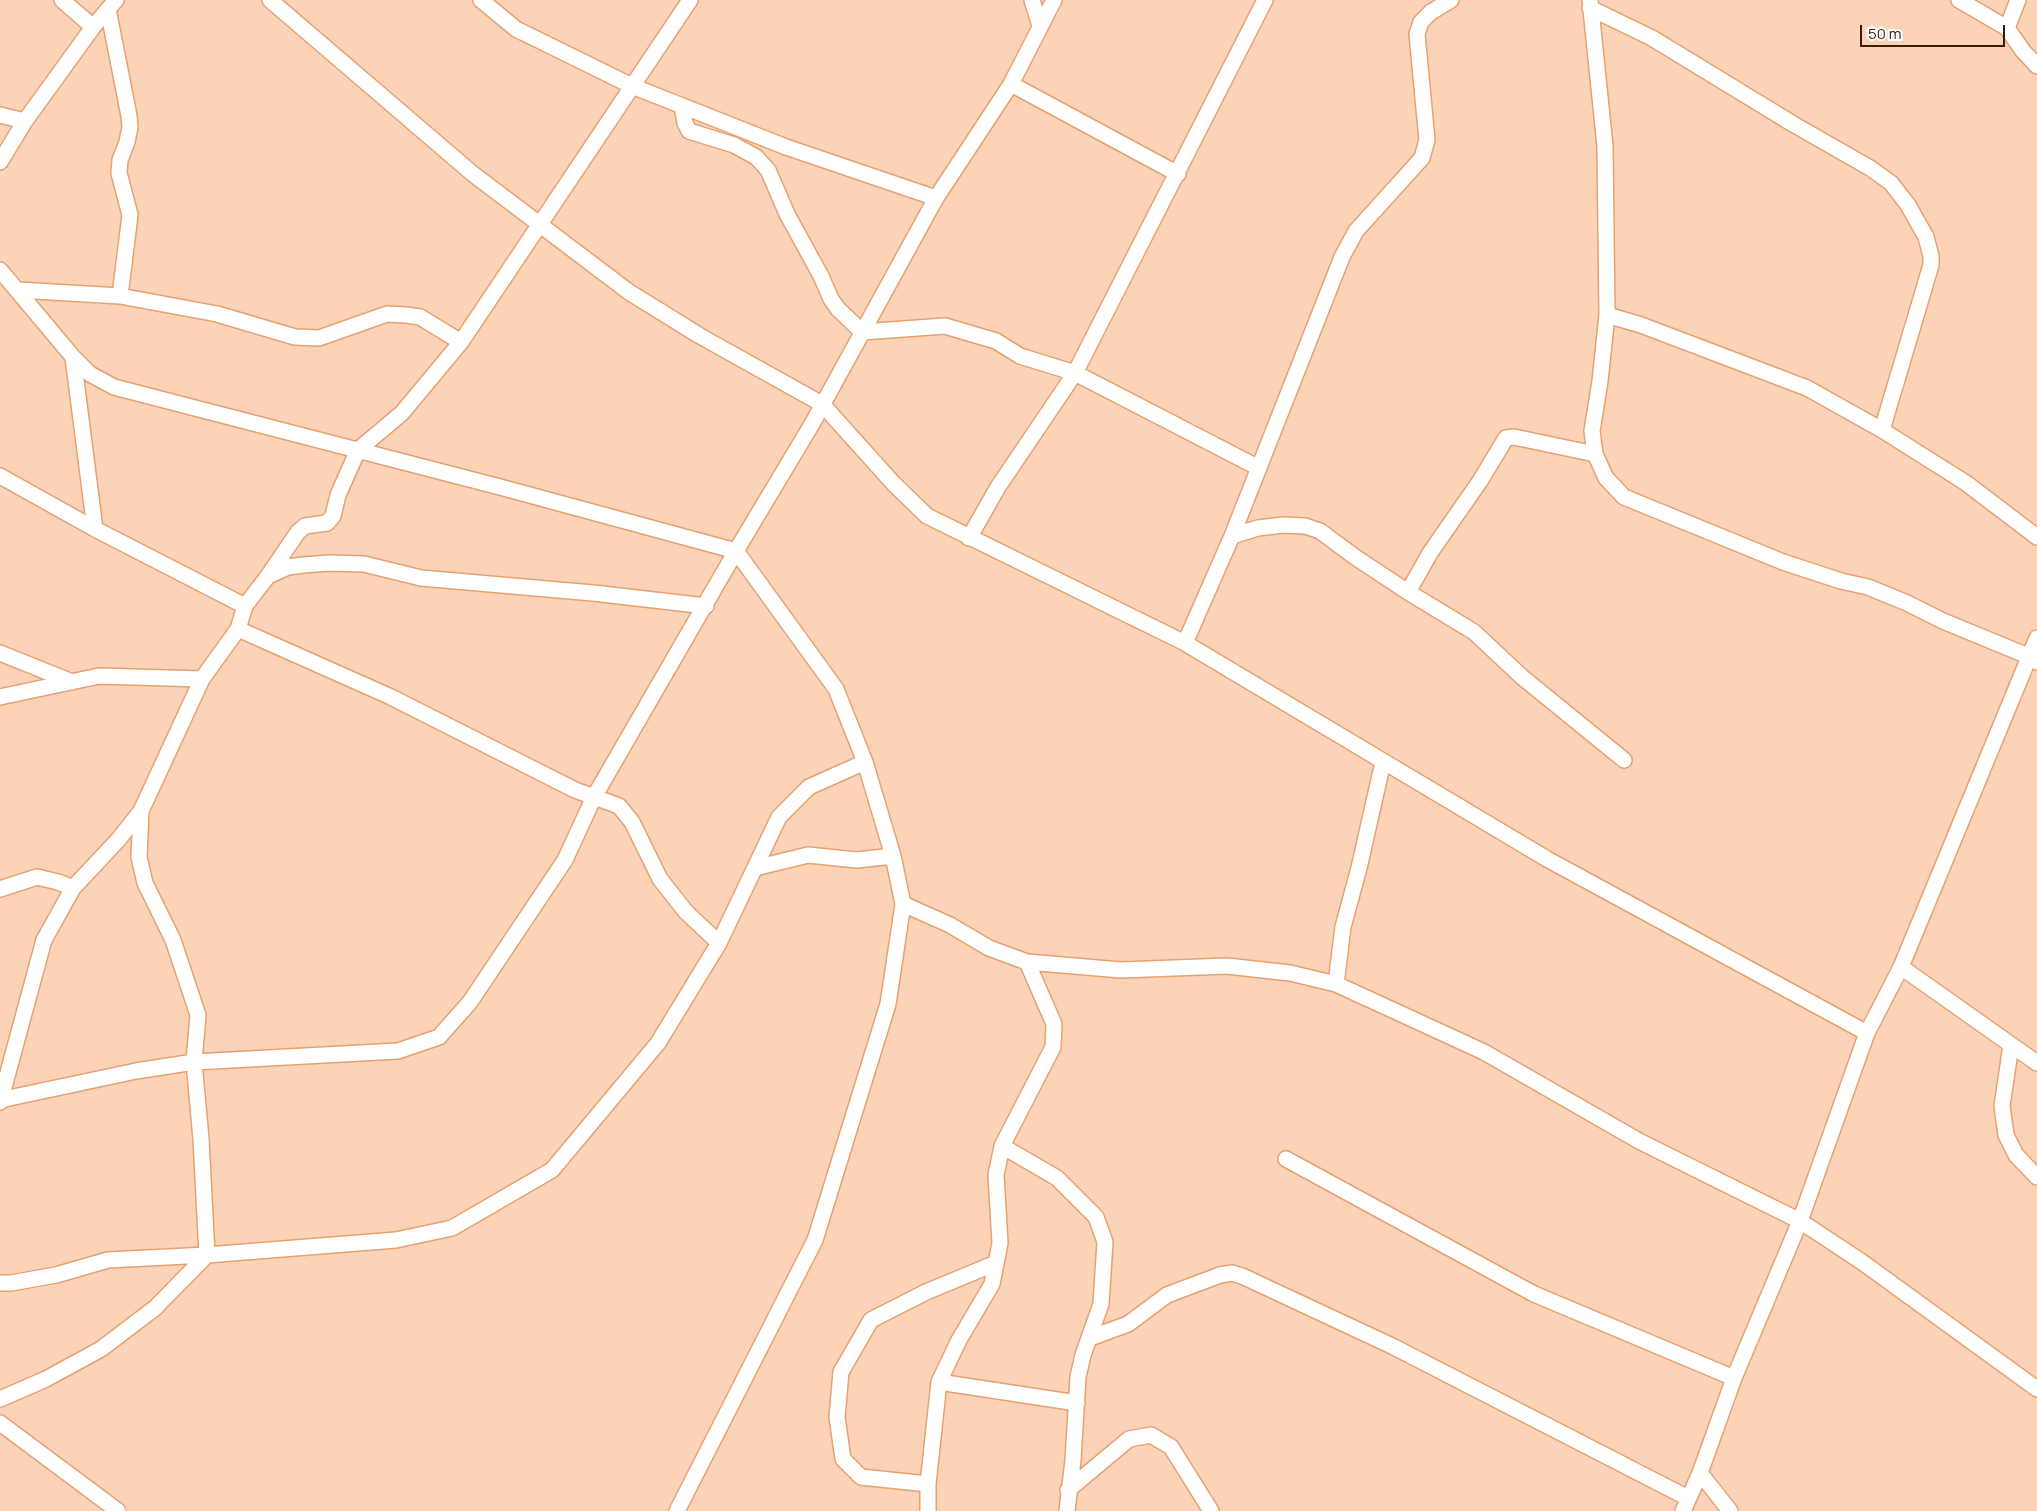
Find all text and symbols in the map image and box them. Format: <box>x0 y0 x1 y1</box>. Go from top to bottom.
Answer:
scale bar <box>1862 15 2007 47</box>
text: 50 m <box>1868 23 1902 44</box>

